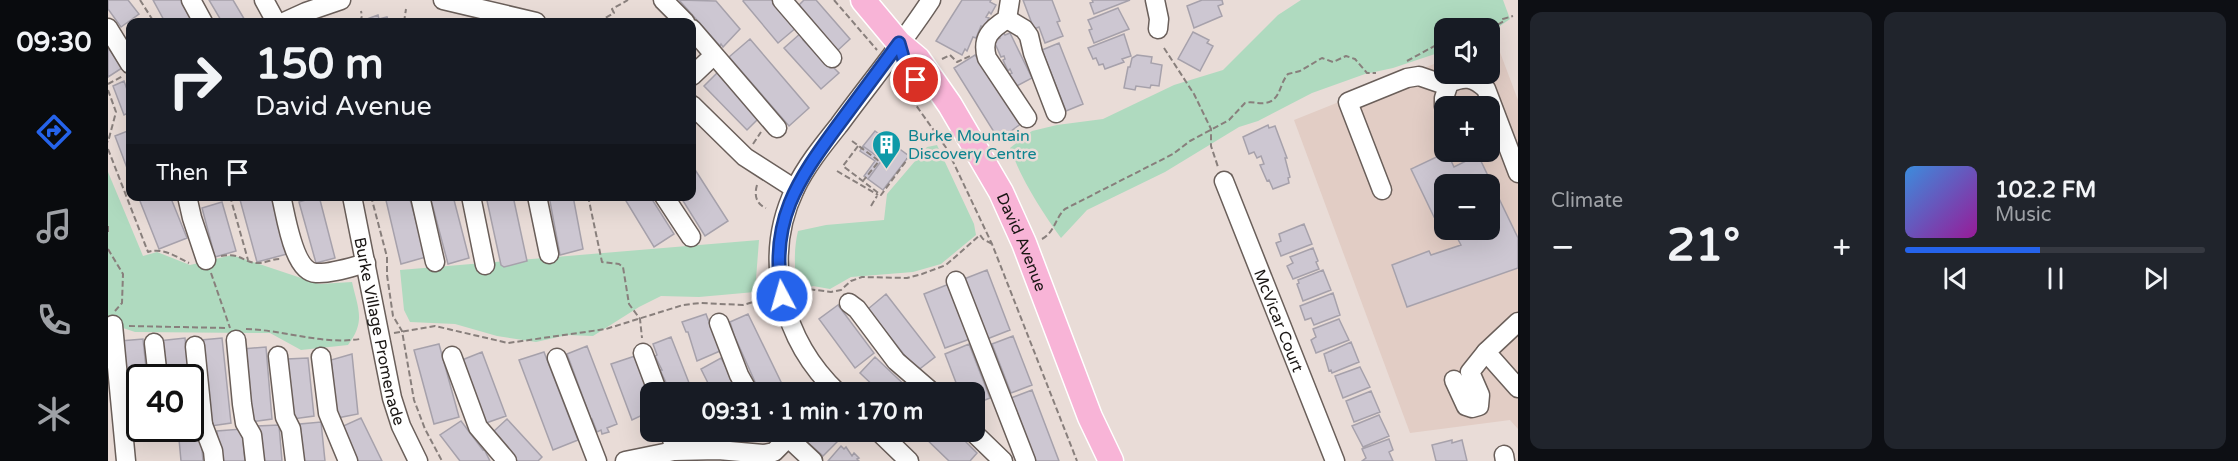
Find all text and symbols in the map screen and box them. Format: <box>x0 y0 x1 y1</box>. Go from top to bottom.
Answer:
map controls <box>1434 18 1500 240</box>
button: sound <box>1434 18 1500 84</box>
text: 09:30 <box>17 26 91 59</box>
text: 150 m <box>255 39 384 90</box>
icon: right <box>156 42 234 120</box>
pin <box>890 54 941 105</box>
icon: arrive <box>899 63 932 96</box>
text: David Avenue <box>255 90 432 123</box>
button: + <box>1434 96 1500 162</box>
icon: directions <box>33 111 75 153</box>
place label: Burke Mountain Discovery Centre <box>908 126 1036 164</box>
building icon: Burke Mountain Discovery Centre <box>871 128 903 170</box>
icon: arrive <box>221 156 254 189</box>
text: Then <box>156 160 209 186</box>
button: − <box>1434 174 1500 240</box>
text: 102.2 FM <box>1995 177 2096 203</box>
text: Climate <box>1551 189 1623 213</box>
street label: David Avenue <box>992 190 1050 294</box>
text: Music <box>1995 203 2051 227</box>
icon: music <box>33 205 75 247</box>
text: 21° <box>1667 219 1740 273</box>
text: − <box>1551 228 1575 267</box>
text: + <box>1832 228 1851 267</box>
street label: Burke Village Promenade <box>349 236 409 428</box>
icon: previous <box>1939 262 1972 295</box>
icon: pause <box>2039 262 2072 295</box>
icon: next <box>2139 262 2172 295</box>
position arrow <box>750 264 814 328</box>
street label: McVicar Court <box>1249 267 1308 375</box>
icon: phone <box>33 299 75 341</box>
speed limit sign: 40 <box>126 364 204 442</box>
icon: climate <box>33 393 75 435</box>
text: 09:31 · 1 min · 170 m <box>702 399 923 425</box>

